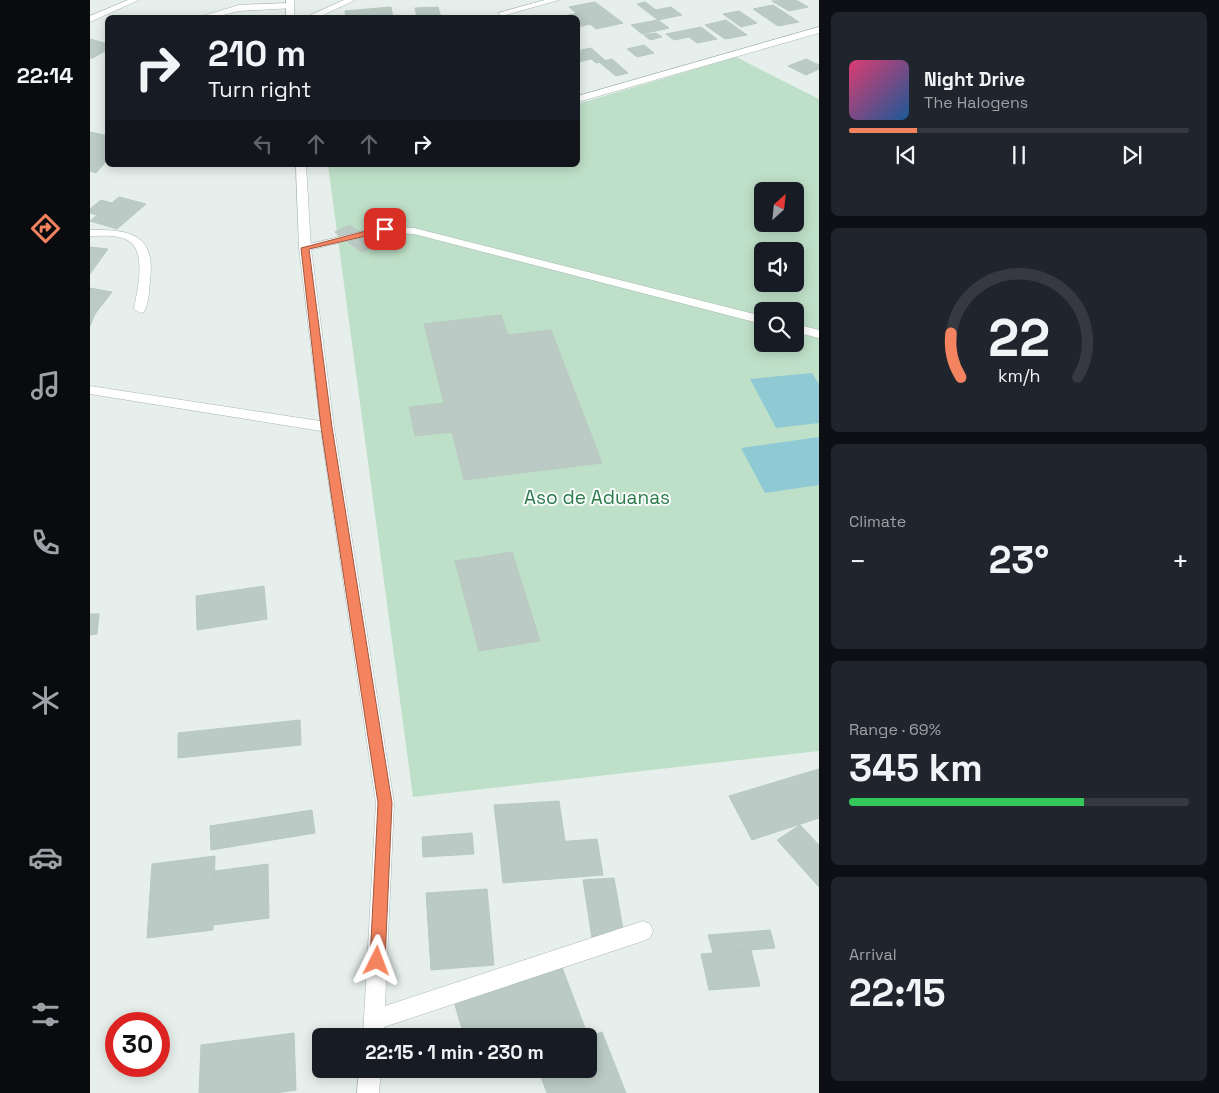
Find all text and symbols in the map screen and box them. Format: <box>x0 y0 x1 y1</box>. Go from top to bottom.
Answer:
text: 210 m <box>208 32 306 76</box>
icon: right <box>125 35 190 100</box>
text: 22:14 <box>17 61 73 89</box>
text: Night Drive <box>924 67 1025 92</box>
text: Turn right <box>208 75 311 103</box>
text: The Halogens <box>924 92 1028 113</box>
icon: left <box>249 130 277 158</box>
icon: ahead <box>302 130 330 158</box>
icon: ahead <box>355 130 383 158</box>
icon: right <box>408 130 436 158</box>
icon: previous <box>892 141 920 169</box>
icon: pause <box>1005 141 1033 169</box>
icon: next <box>1118 141 1146 169</box>
north arrow <box>754 182 804 232</box>
map controls <box>754 182 804 352</box>
pin <box>364 208 406 250</box>
icon: directions <box>28 211 63 246</box>
icon: arrive <box>371 215 399 243</box>
button: sound <box>754 242 804 292</box>
button: search <box>754 302 804 352</box>
text: 22 <box>988 305 1050 371</box>
text: km/h <box>998 364 1040 387</box>
icon: music <box>28 368 63 403</box>
park label: Aso de Aduanas <box>524 485 670 510</box>
text: Climate <box>849 511 906 532</box>
icon: phone <box>28 525 63 560</box>
text: 23° <box>989 536 1049 584</box>
text: − <box>849 543 866 579</box>
text: + <box>1172 543 1189 579</box>
icon: climate <box>28 683 63 718</box>
text: Range · 69% <box>849 719 941 740</box>
text: 345 km <box>849 744 983 792</box>
icon: car <box>28 840 63 875</box>
position arrow <box>350 934 402 986</box>
text: Arrival <box>849 944 897 965</box>
text: 22:15 <box>849 969 945 1017</box>
icon: filters <box>28 997 63 1032</box>
speed limit sign: 30 <box>105 1012 170 1077</box>
text: 22:15 · 1 min · 230 m <box>365 1040 544 1065</box>

